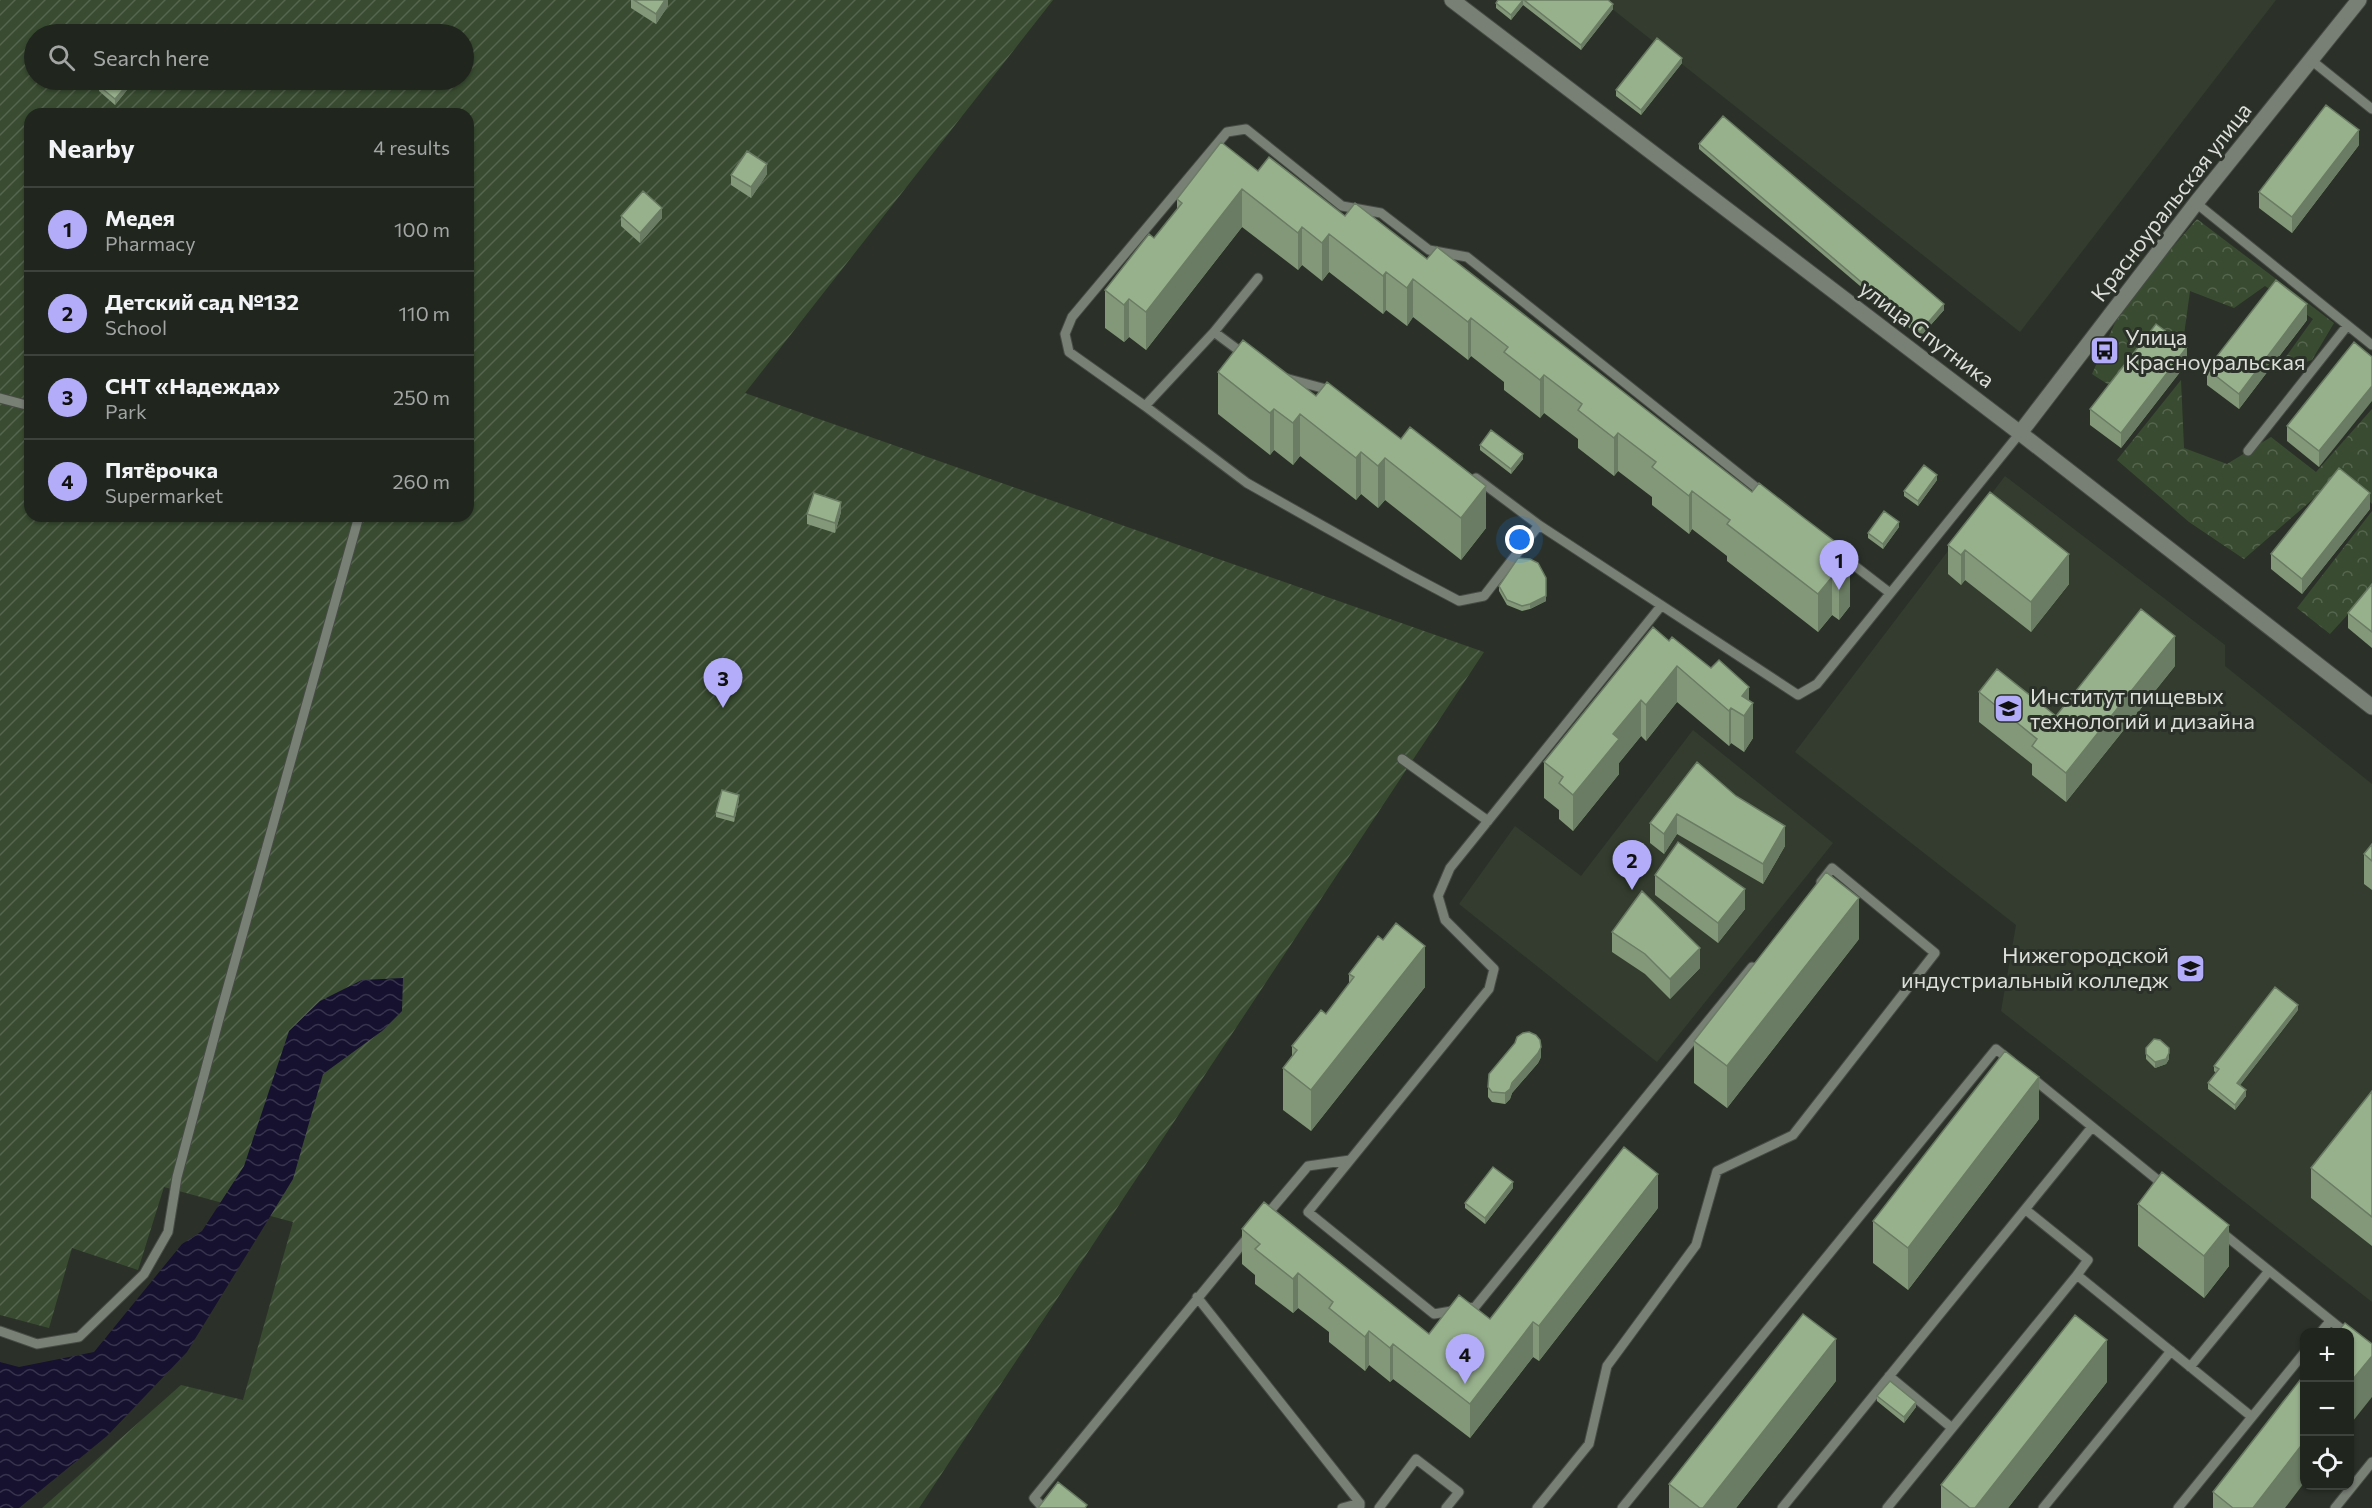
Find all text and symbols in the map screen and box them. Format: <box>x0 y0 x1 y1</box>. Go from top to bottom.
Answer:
search box <box>24 24 474 90</box>
icon: search <box>45 41 78 74</box>
text: Search here <box>93 44 209 71</box>
street label: Красноуральская улица <box>2085 97 2257 306</box>
text: Nearby <box>48 132 135 163</box>
text: 4 results <box>373 135 450 159</box>
text: Медея <box>105 204 175 231</box>
text: 1 <box>63 217 72 241</box>
text: 100 m <box>394 217 450 241</box>
text: Pharmacy <box>105 231 196 255</box>
street label: улица Спутника <box>1854 274 2000 393</box>
text: Детский сад №132 <box>105 288 299 315</box>
text: 2 <box>62 301 73 325</box>
text: 110 m <box>399 301 450 325</box>
text: School <box>105 315 167 339</box>
place label: Улица Красноуральская <box>2125 323 2305 375</box>
bus stop icon: Улица Красноуральская <box>2088 334 2120 366</box>
text: СНТ «Надежда» <box>105 372 280 399</box>
text: 3 <box>62 385 73 409</box>
text: 250 m <box>393 385 450 409</box>
text: Park <box>105 399 147 423</box>
text: Пятёрочка <box>105 456 218 483</box>
text: 4 <box>61 469 74 493</box>
text: 260 m <box>392 469 450 493</box>
text: Supermarket <box>105 483 223 507</box>
your location <box>1505 525 1534 554</box>
pin: 1 <box>1820 540 1858 590</box>
pin: 3 <box>704 658 742 708</box>
place label: Институт пищевых технологий и дизайна <box>2030 682 2255 734</box>
school or university icon: Институт пищевых технологий и дизайна <box>1993 693 2025 725</box>
pin: 2 <box>1612 840 1652 890</box>
place label: Нижегородской индустриальный колледж <box>1901 941 2170 993</box>
school or university icon: Нижегородской индустриальный колледж <box>2174 952 2206 984</box>
map controls <box>2300 1328 2354 1490</box>
button: + <box>2300 1328 2354 1382</box>
pin: 4 <box>1446 1334 1484 1384</box>
button: − <box>2300 1382 2354 1436</box>
button: locate <box>2300 1436 2354 1490</box>

